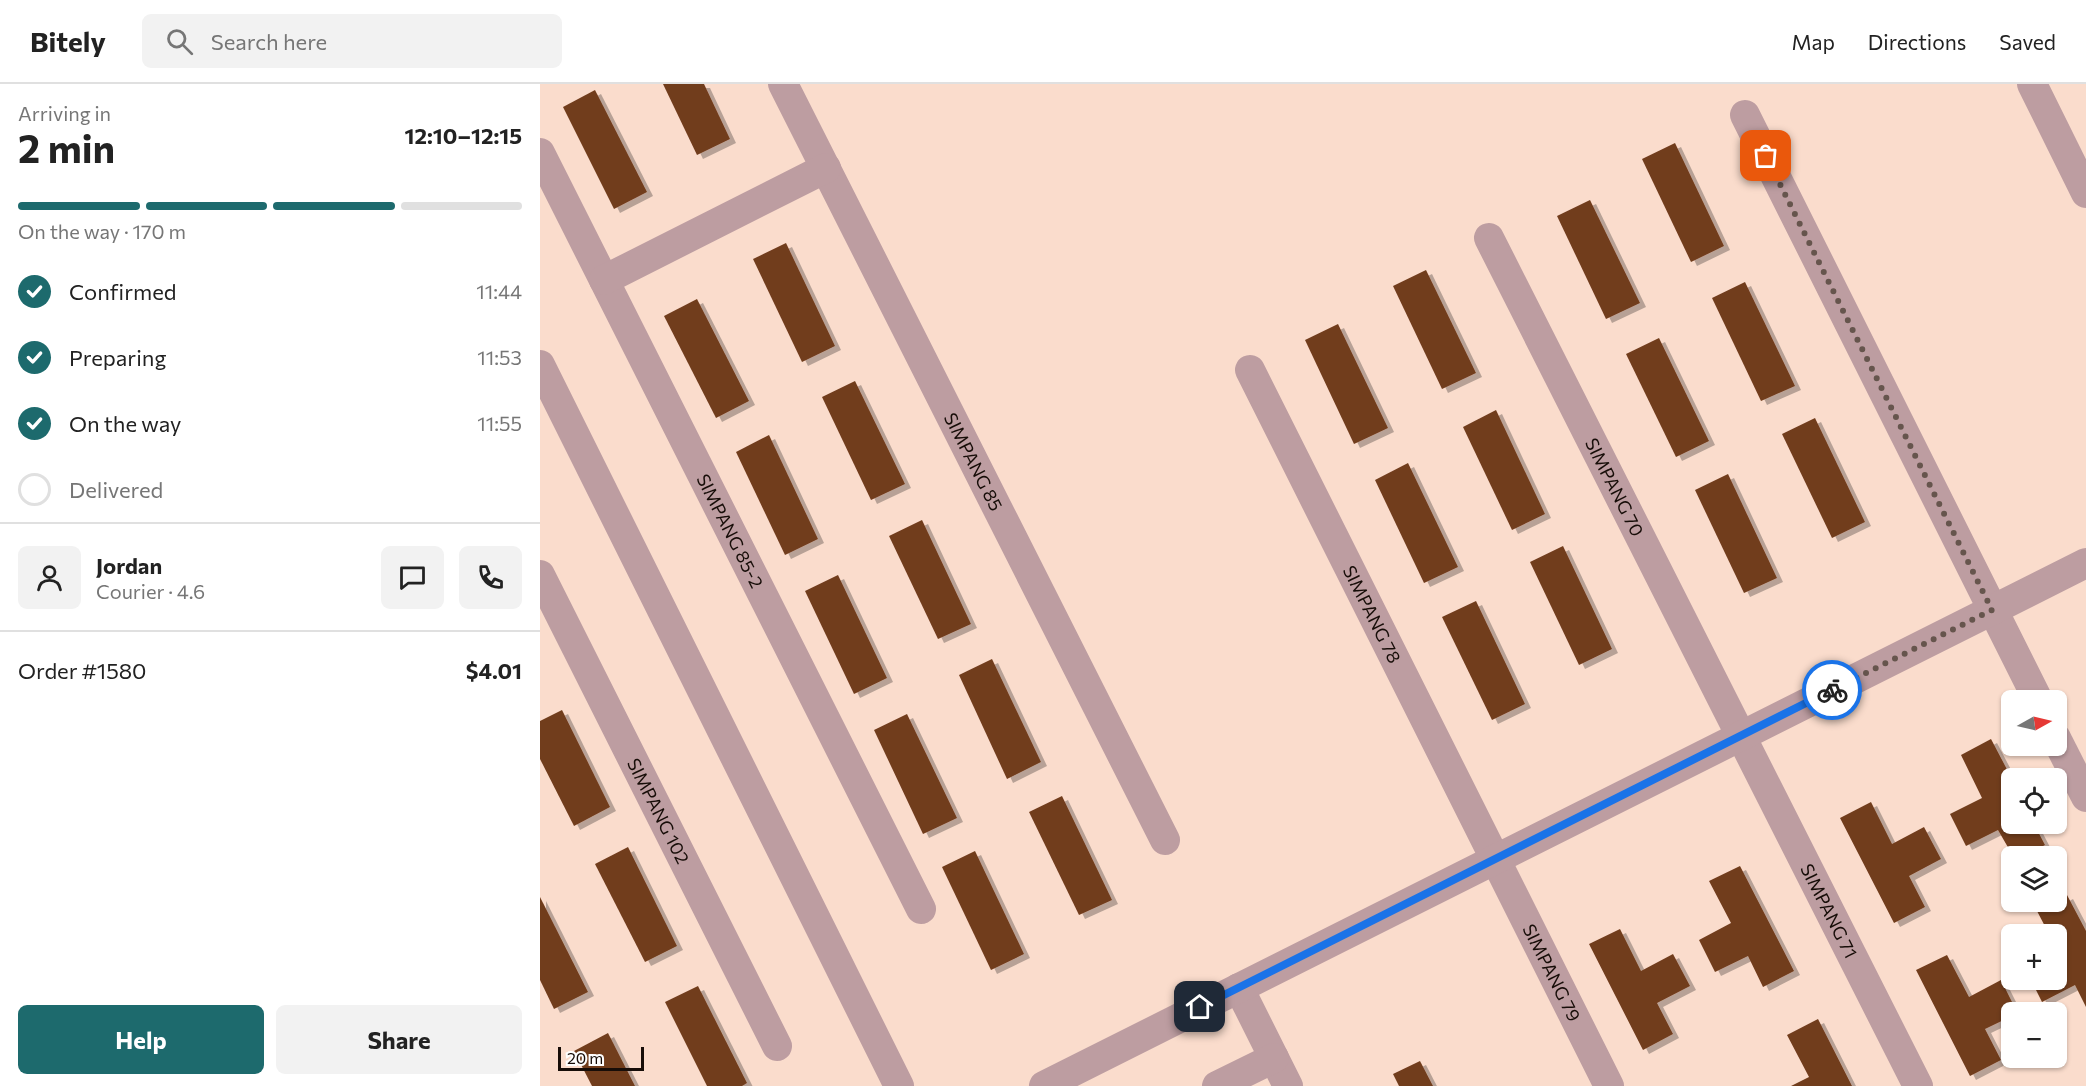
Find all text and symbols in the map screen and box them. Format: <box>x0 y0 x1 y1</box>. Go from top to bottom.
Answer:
search box <box>142 14 562 68</box>
text: Bitely <box>30 24 106 58</box>
icon: search <box>163 25 196 58</box>
text: Search here <box>211 28 327 55</box>
text: Map <box>1792 29 1835 54</box>
text: Directions <box>1868 29 1966 54</box>
text: Saved <box>1999 29 2056 54</box>
text: Arriving in <box>18 101 111 125</box>
text: 12:10–12:15 <box>405 122 522 149</box>
text: 2 min <box>18 123 115 171</box>
pin <box>1740 130 1791 181</box>
icon: bag <box>1749 139 1782 172</box>
text: On the way · 170 m <box>18 219 186 243</box>
icon: check <box>18 275 51 308</box>
text: Confirmed <box>69 278 176 305</box>
text: 11:44 <box>476 279 522 303</box>
icon: check <box>18 341 51 374</box>
text: Preparing <box>69 344 166 371</box>
text: 11:53 <box>477 345 522 369</box>
icon: check <box>18 407 51 440</box>
street label: SIMPANG 85 <box>940 409 1008 514</box>
text: On the way <box>69 410 181 437</box>
text: 11:55 <box>477 411 522 435</box>
street label: SIMPANG 70 <box>1581 434 1649 540</box>
street label: SIMPANG 85-2 <box>692 470 768 591</box>
text: Delivered <box>69 476 163 503</box>
button: person <box>18 546 81 609</box>
button: chat <box>381 546 444 609</box>
button: phone <box>459 546 522 609</box>
text: Jordan <box>96 552 162 579</box>
street label: SIMPANG 78 <box>1339 562 1406 667</box>
text: Courier · 4.6 <box>96 579 205 603</box>
text: Order #1580 <box>18 657 146 684</box>
text: $4.01 <box>466 657 522 684</box>
courier <box>1802 660 1862 720</box>
icon: bike <box>1816 674 1849 707</box>
north arrow <box>2001 690 2067 756</box>
map controls <box>2001 690 2067 1068</box>
street label: SIMPANG 102 <box>623 754 694 867</box>
button: locate <box>2001 768 2067 834</box>
button: layers <box>2001 846 2067 912</box>
street label: SIMPANG 71 <box>1796 860 1862 962</box>
street label: SIMPANG 79 <box>1518 920 1586 1025</box>
button: + <box>2001 924 2067 990</box>
pin <box>1174 981 1225 1032</box>
icon: home <box>1183 990 1216 1023</box>
button: − <box>2001 1002 2067 1068</box>
button: Help <box>18 1005 264 1074</box>
button: Share <box>276 1005 522 1074</box>
scale bar <box>558 1044 644 1072</box>
text: 20 m <box>567 1048 603 1067</box>

